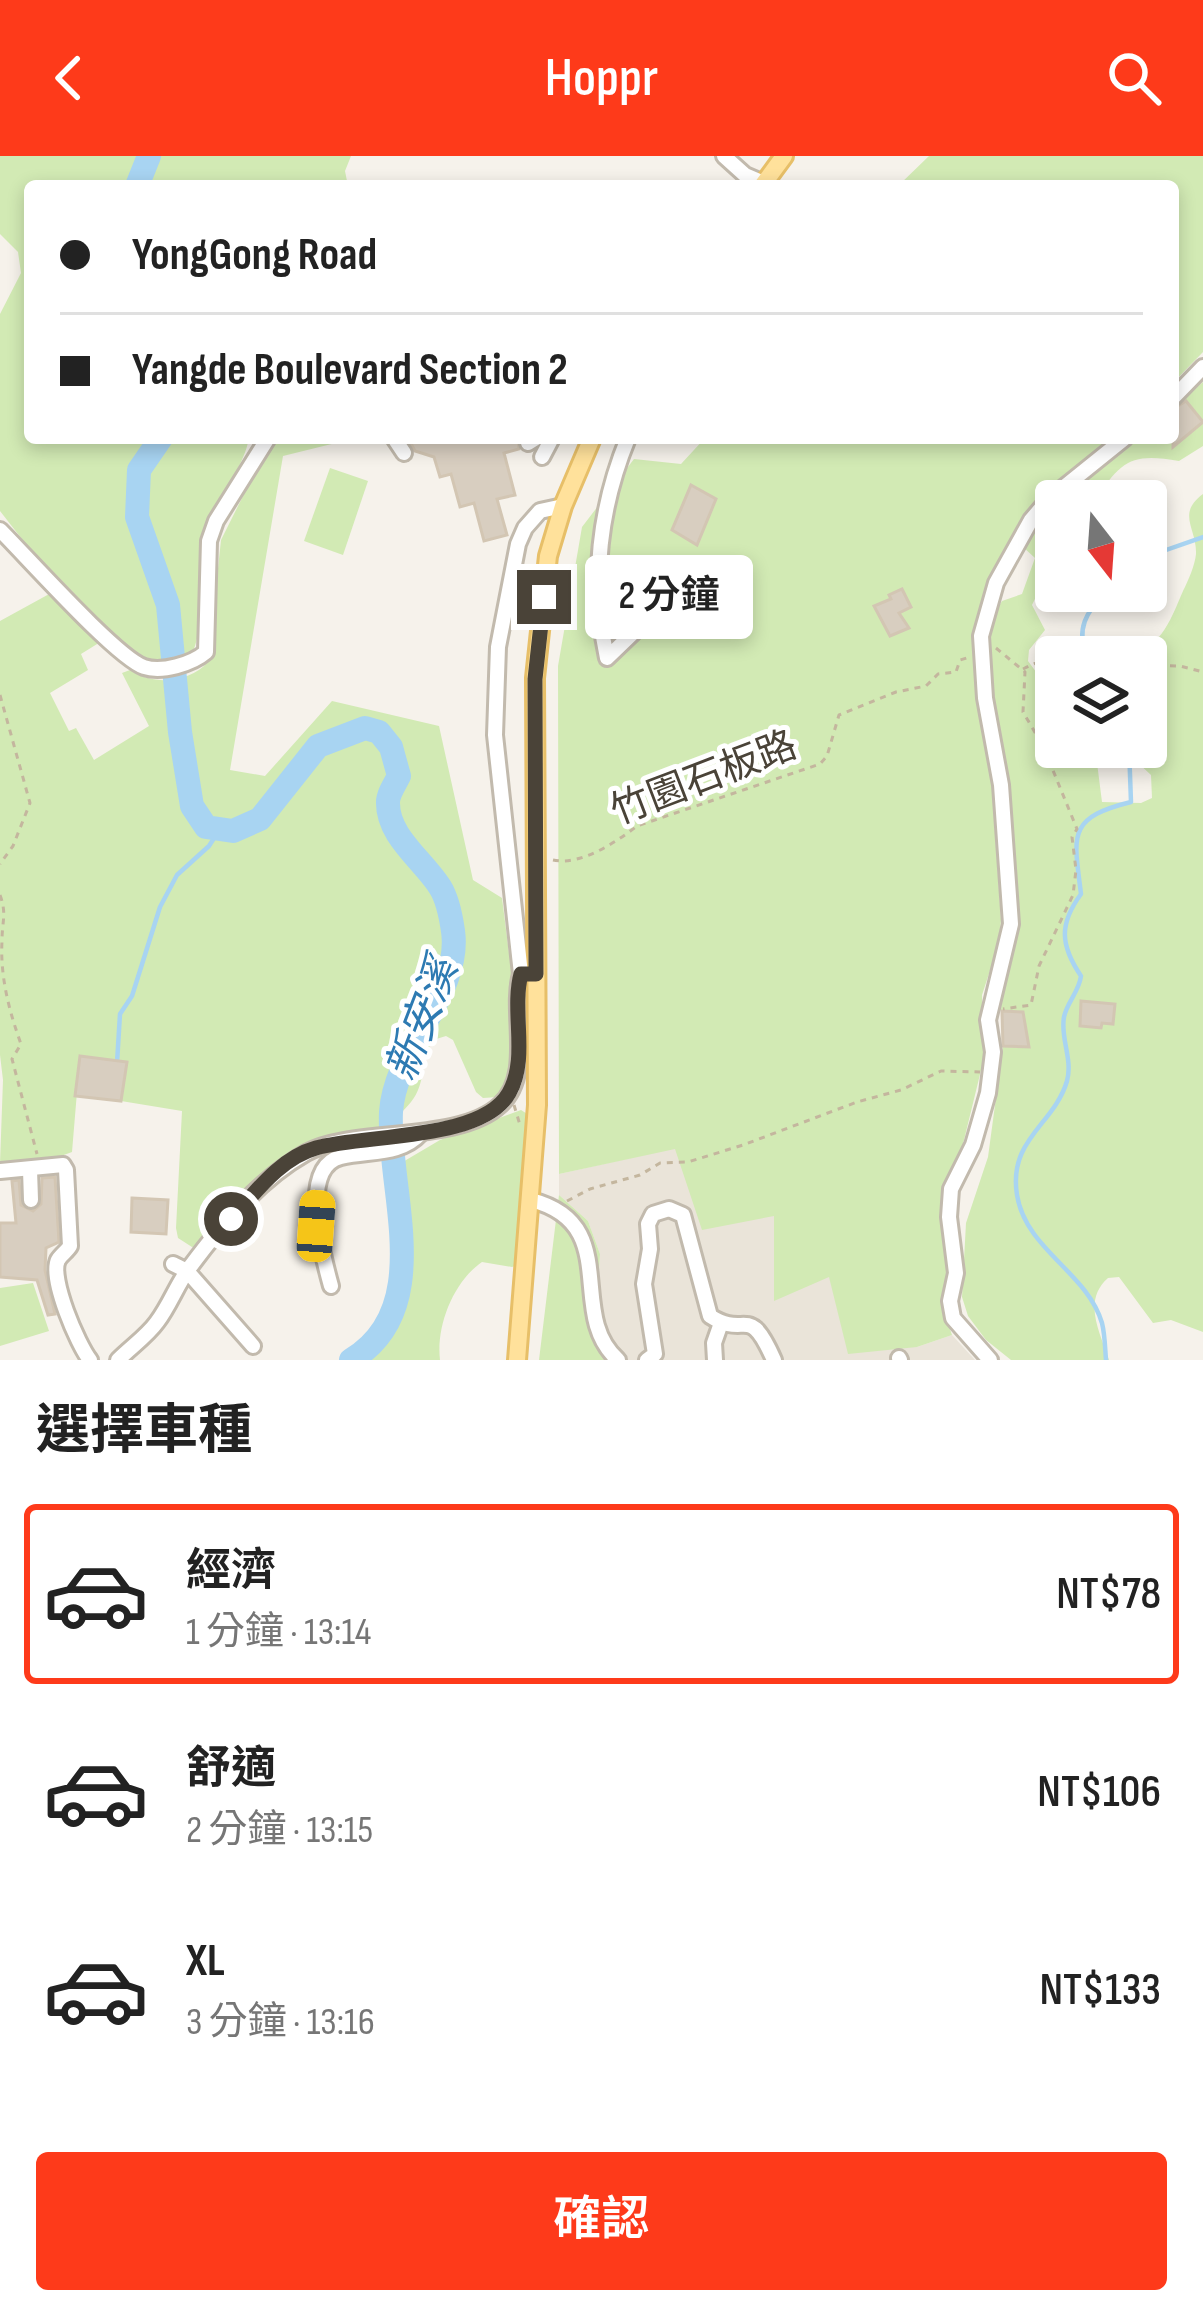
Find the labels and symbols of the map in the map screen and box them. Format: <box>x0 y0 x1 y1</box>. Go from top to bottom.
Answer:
north arrow <box>1035 480 1167 612</box>
callout: 2 分鐘 <box>586 555 754 639</box>
route end <box>517 570 571 624</box>
street label: 竹園石板路 <box>605 722 803 836</box>
water label: 新安溪 <box>377 947 471 1088</box>
car <box>296 1189 336 1263</box>
route start <box>204 1192 258 1246</box>

